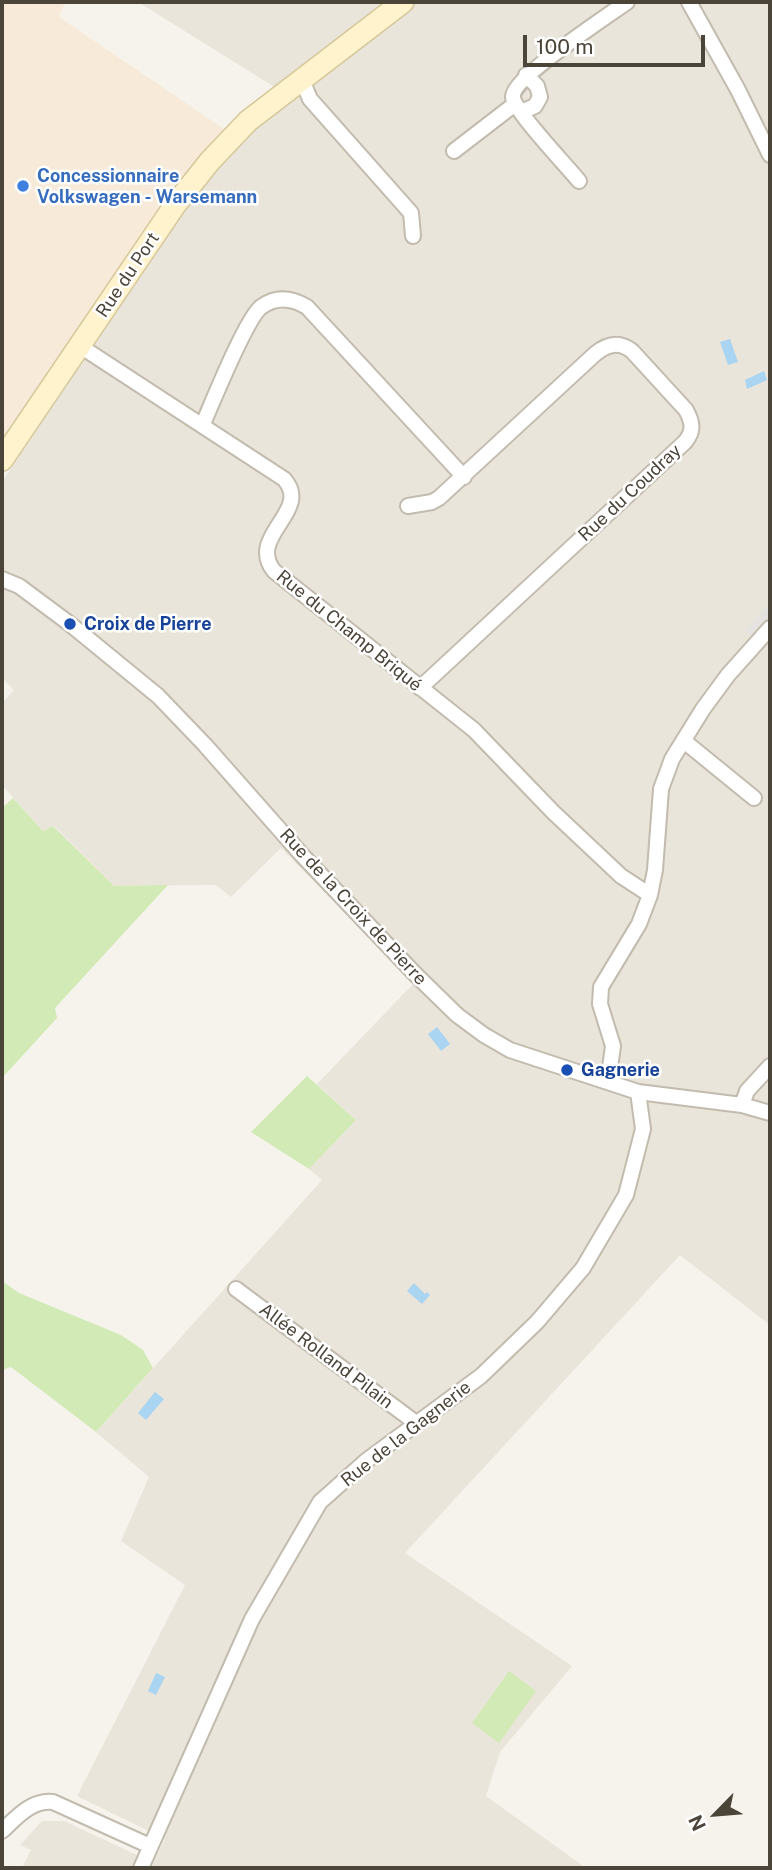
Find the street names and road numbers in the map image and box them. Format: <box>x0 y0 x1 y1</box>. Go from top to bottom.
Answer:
street label: Rue du Port <box>92 228 164 322</box>
street label: Rue du Coudray <box>574 440 686 546</box>
street label: Rue du Champ Briqué <box>272 566 426 696</box>
street label: Rue de la Croix de Pierre <box>275 824 431 990</box>
street label: Allée Rolland Pilain <box>255 1299 397 1413</box>
street label: Rue de la Gagnerie <box>337 1377 475 1491</box>

